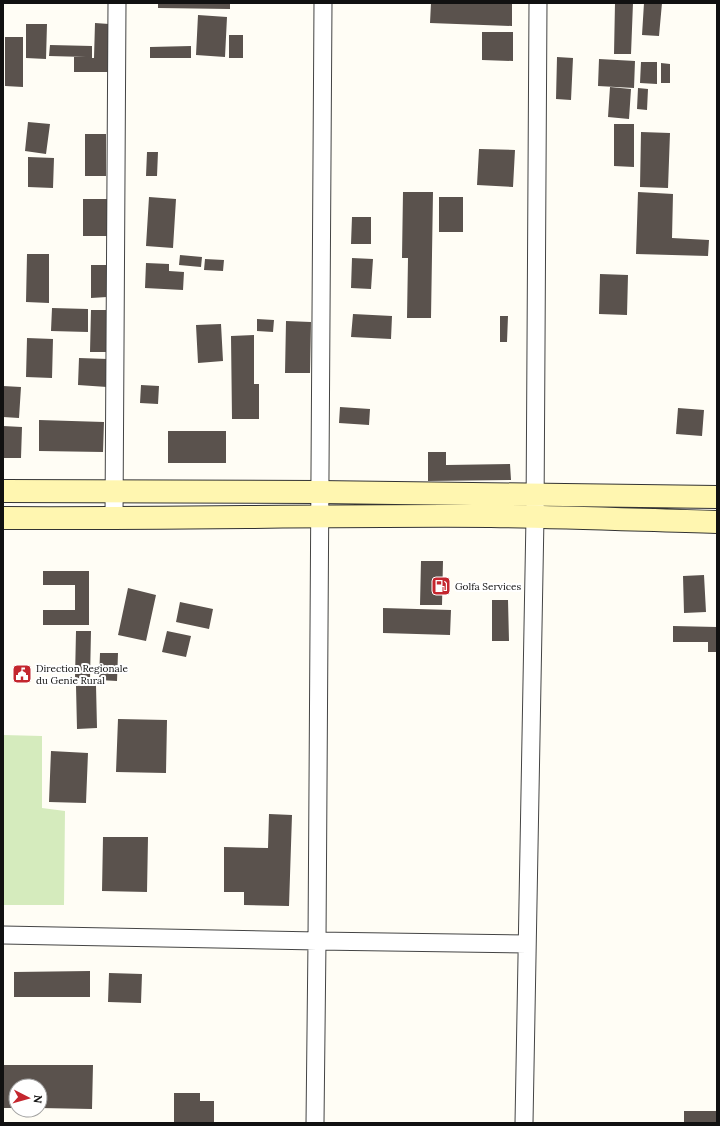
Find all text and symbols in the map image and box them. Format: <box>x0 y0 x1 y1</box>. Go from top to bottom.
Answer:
fuel station icon: Golfa Services <box>430 575 452 597</box>
place label: Golfa Services <box>455 580 521 593</box>
place label: Direction Regionale du Genie Rural <box>36 662 128 687</box>
public building icon: Direction Regionale du Genie Rural <box>11 663 33 685</box>
north arrow <box>8 1078 48 1118</box>
text: N <box>30 1094 45 1104</box>

